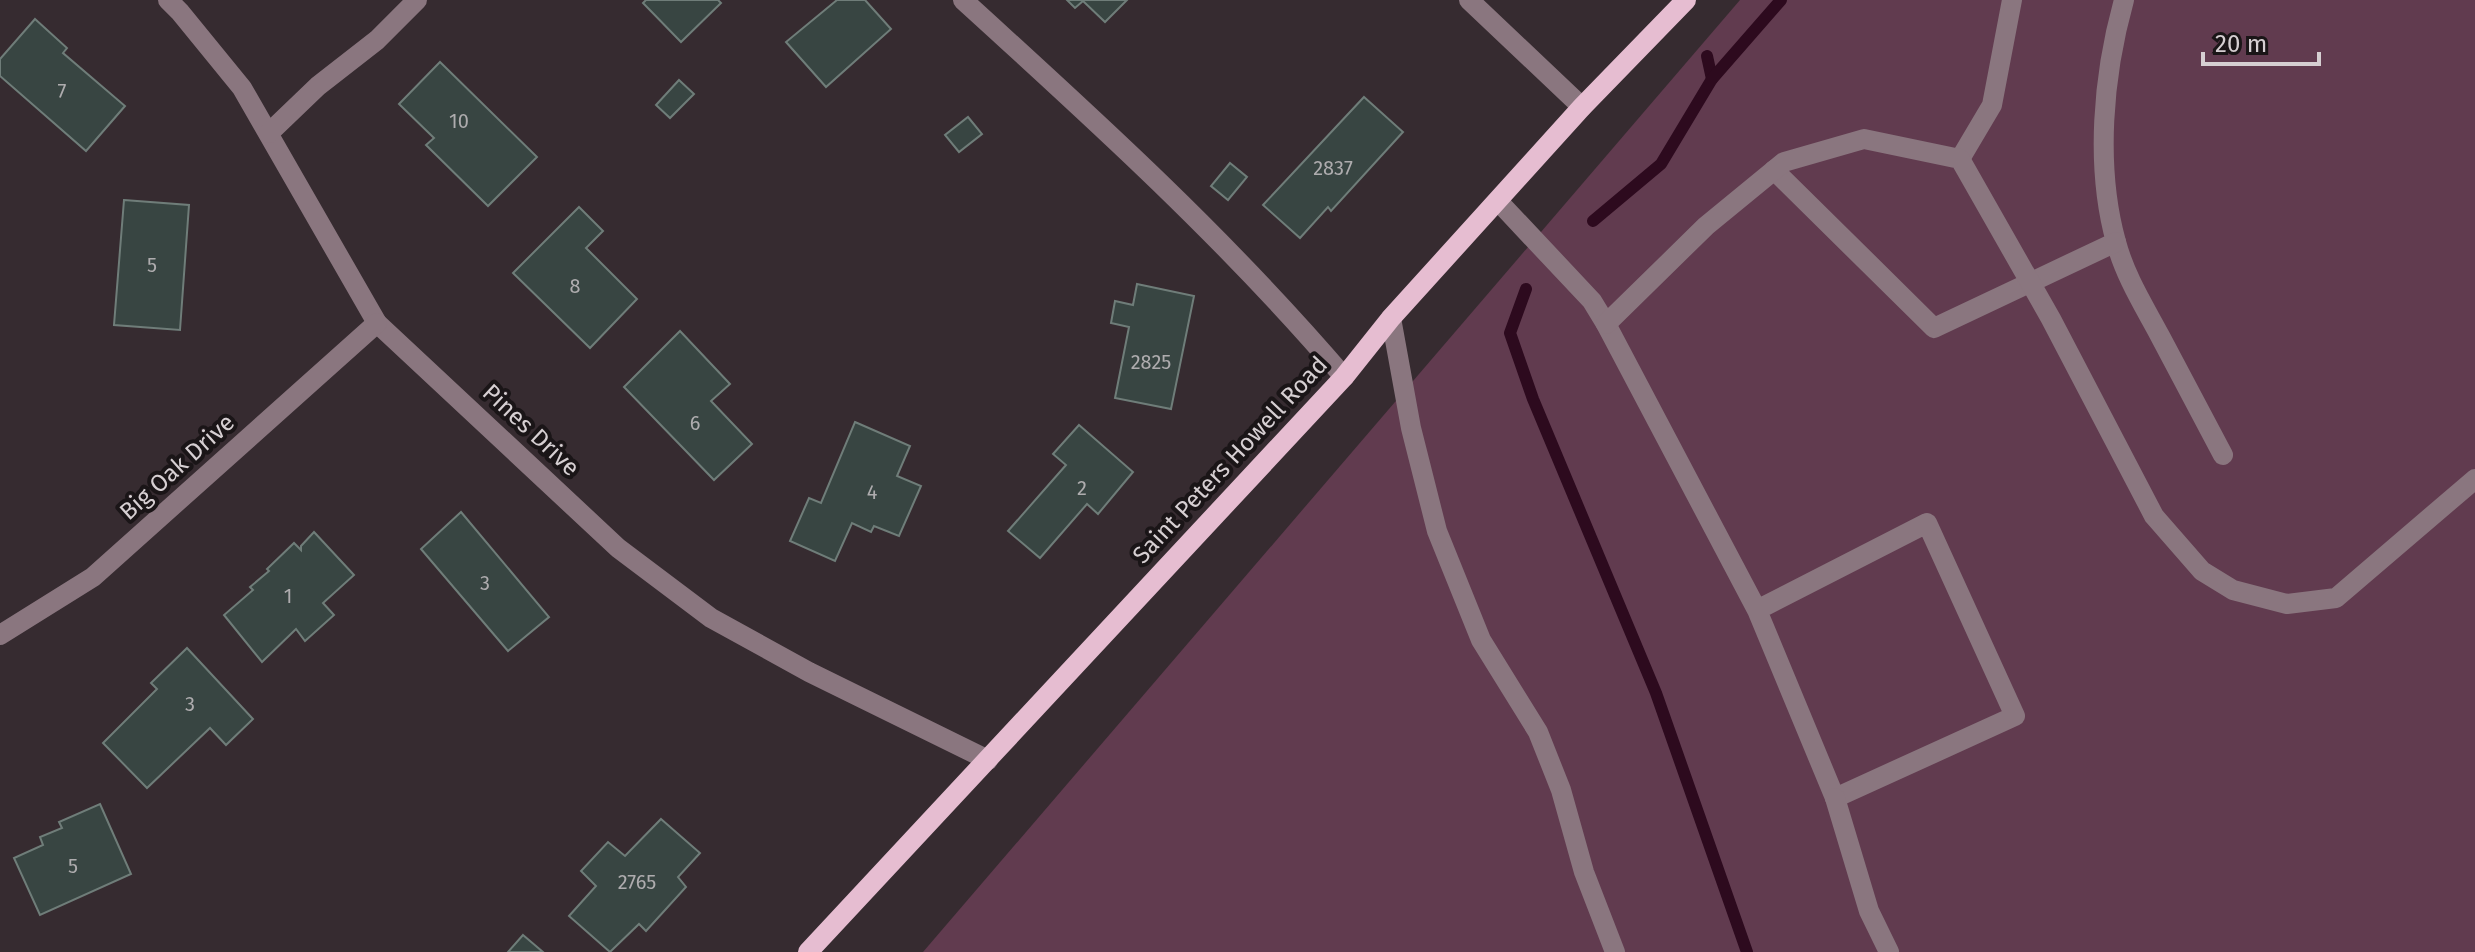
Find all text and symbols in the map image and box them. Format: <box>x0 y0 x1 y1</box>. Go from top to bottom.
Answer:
scale bar <box>2203 16 2319 66</box>
text: 20 m <box>2215 30 2267 58</box>
house number: 7 <box>58 79 67 103</box>
house number: 10 <box>449 109 469 133</box>
house number: 2837 <box>1313 156 1353 180</box>
house number: 5 <box>147 253 157 277</box>
house number: 8 <box>569 274 581 298</box>
house number: 2825 <box>1131 350 1171 374</box>
street label: Saint Peters Howell Road <box>1127 351 1333 569</box>
street label: Pines Drive <box>477 378 585 482</box>
street label: Big Oak Drive <box>114 408 240 526</box>
house number: 6 <box>690 411 700 435</box>
house number: 2 <box>1077 476 1087 500</box>
house number: 4 <box>867 480 878 504</box>
house number: 3 <box>480 571 490 595</box>
house number: 1 <box>284 584 292 608</box>
house number: 3 <box>185 692 195 716</box>
house number: 5 <box>68 854 78 878</box>
house number: 2765 <box>618 870 656 894</box>

